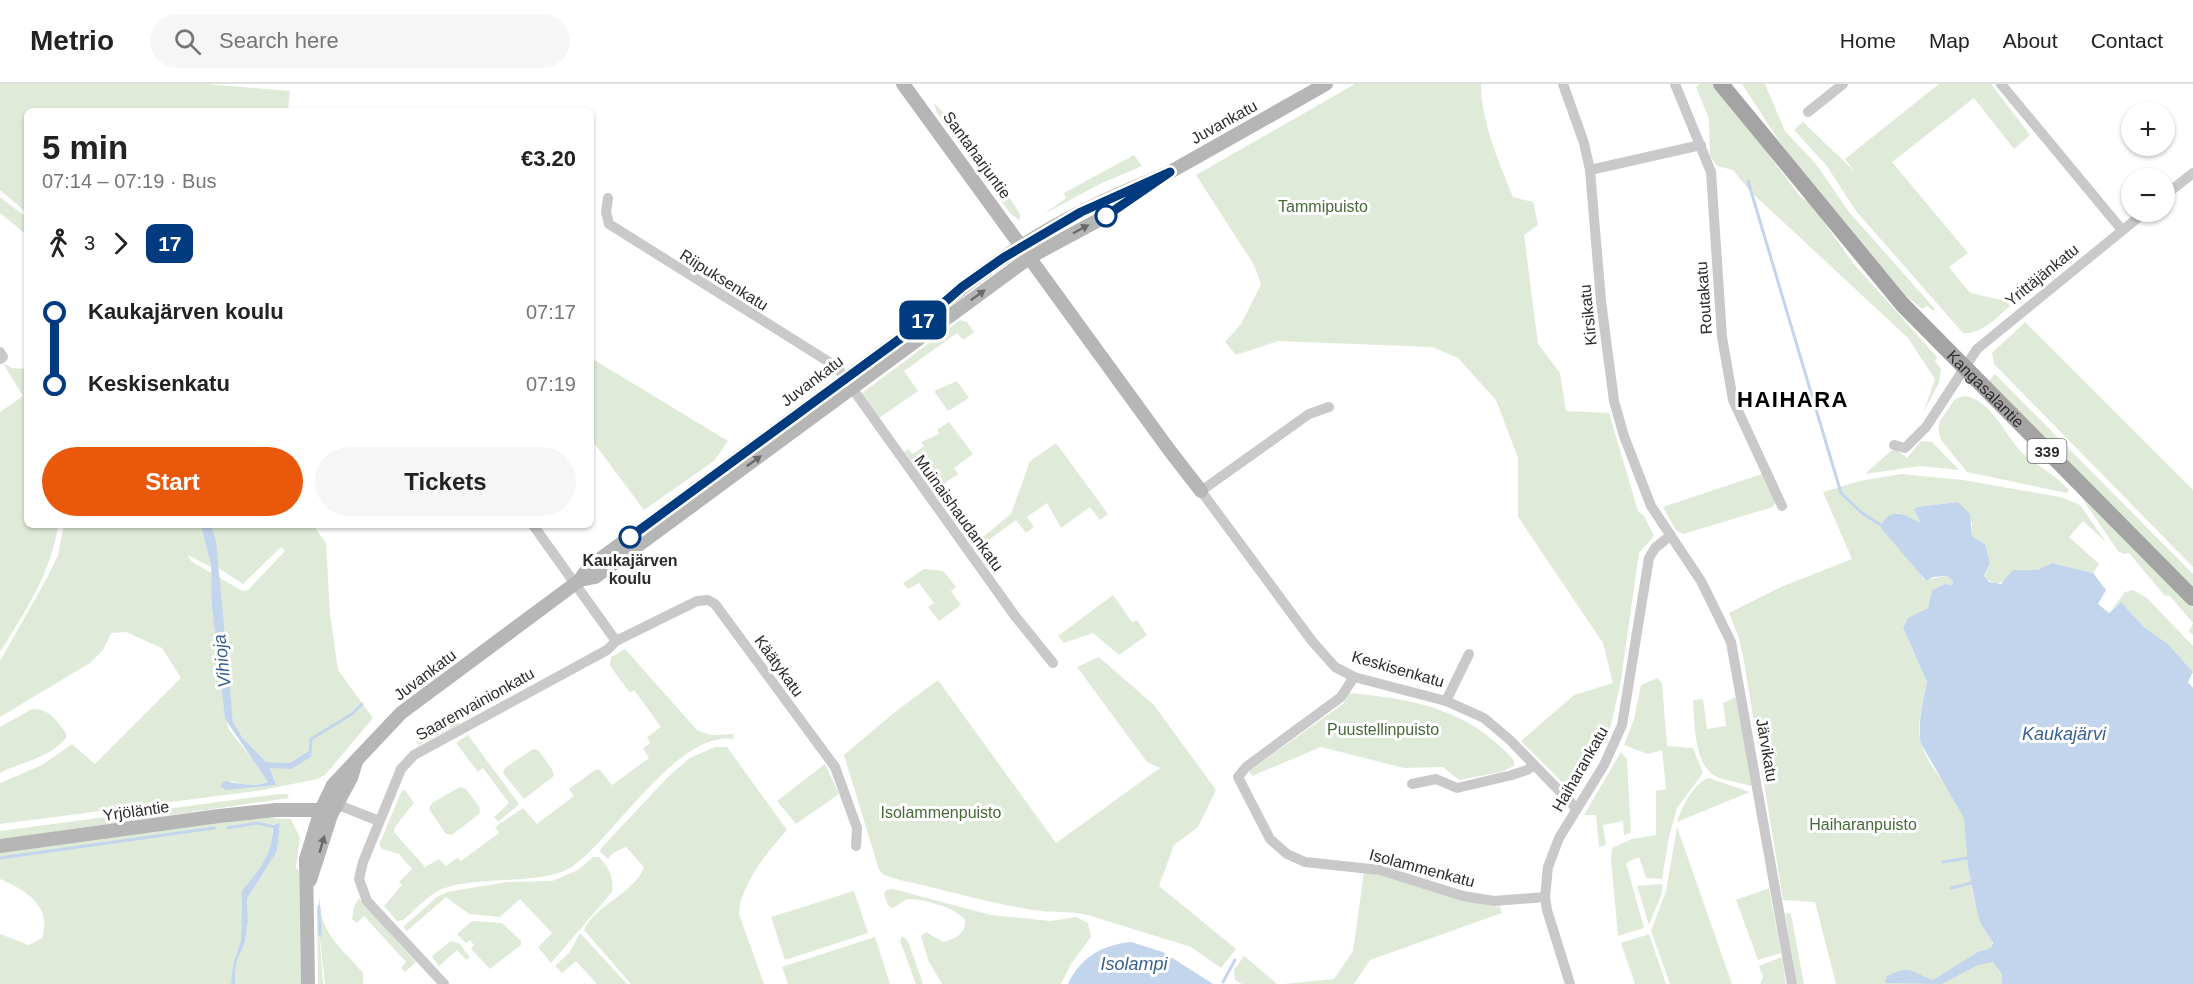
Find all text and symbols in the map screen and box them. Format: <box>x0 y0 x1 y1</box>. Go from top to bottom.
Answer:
search box <box>150 14 570 68</box>
text: Metrio <box>30 25 114 56</box>
icon: search <box>171 25 204 58</box>
text: Search here <box>219 28 339 53</box>
text: Home <box>1840 29 1896 52</box>
text: Map <box>1929 29 1970 52</box>
text: About <box>2003 29 2058 52</box>
text: Contact <box>2091 29 2163 52</box>
street label: Juvankatu <box>1188 97 1260 147</box>
map controls <box>2121 102 2175 222</box>
button: + <box>2121 102 2175 156</box>
street label: Santaharjuntie <box>940 108 1014 202</box>
text: 5 min <box>42 129 128 166</box>
text: €3.20 <box>521 146 576 171</box>
button: − <box>2121 168 2175 222</box>
text: 07:14 – 07:19 · Bus <box>42 170 217 192</box>
park label: Tammipuisto <box>1278 198 1368 215</box>
unlabelled marker <box>1095 205 1117 227</box>
one-way arrow <box>1073 224 1090 233</box>
icon: walk <box>42 227 75 260</box>
icon: forward <box>104 227 137 260</box>
text: 3 <box>84 232 95 254</box>
text: 17 <box>158 232 181 255</box>
street label: Yrittäjänkatu <box>2002 240 2082 310</box>
street label: Riipuksenkatu <box>677 246 771 314</box>
street label: Routakatu <box>1693 261 1715 335</box>
street label: Kirsikatu <box>1576 284 1600 346</box>
one-way arrow <box>969 289 985 301</box>
text: Kaukajärven koulu <box>88 299 284 324</box>
line badge: 17 <box>896 300 950 340</box>
text: 07:17 <box>526 301 576 323</box>
text: 17 <box>911 309 935 332</box>
street label: Kangasalantie <box>1944 347 2028 431</box>
street label: Juvankatu <box>778 352 846 410</box>
text: Keskisenkatu <box>88 371 230 396</box>
text: 07:19 <box>526 373 576 395</box>
district label: HAIHARA <box>1737 387 1849 412</box>
road number: 339 <box>2028 439 2066 463</box>
button: Start <box>42 447 303 516</box>
button: Tickets <box>315 447 576 516</box>
street label: Muinaishaudankatu <box>911 452 1007 574</box>
one-way arrow <box>745 455 761 467</box>
marker: Kaukajärven koulu <box>619 526 641 548</box>
place label: Kaukajärven koulu <box>582 552 678 587</box>
street label: Käätykatu <box>751 632 807 700</box>
water label: Vihioja <box>209 633 235 689</box>
street label: Juvankatu <box>391 646 459 704</box>
street label: Keskisenkatu <box>1350 648 1446 690</box>
street label: Saarenvainionkatu <box>413 664 537 744</box>
street label: Järvikatu <box>1753 717 1781 783</box>
park label: Puustellinpuisto <box>1327 721 1439 738</box>
street label: Haiharankatu <box>1549 724 1611 814</box>
water label: Kaukajärvi <box>2022 724 2107 744</box>
street label: Yrjöläntie <box>102 798 170 824</box>
park label: Isolammenpuisto <box>881 804 1002 821</box>
park label: Haiharanpuisto <box>1809 816 1917 833</box>
one-way arrow <box>318 835 327 853</box>
street label: Isolammenkatu <box>1367 846 1477 890</box>
water label: Isolampi <box>1100 954 1169 974</box>

